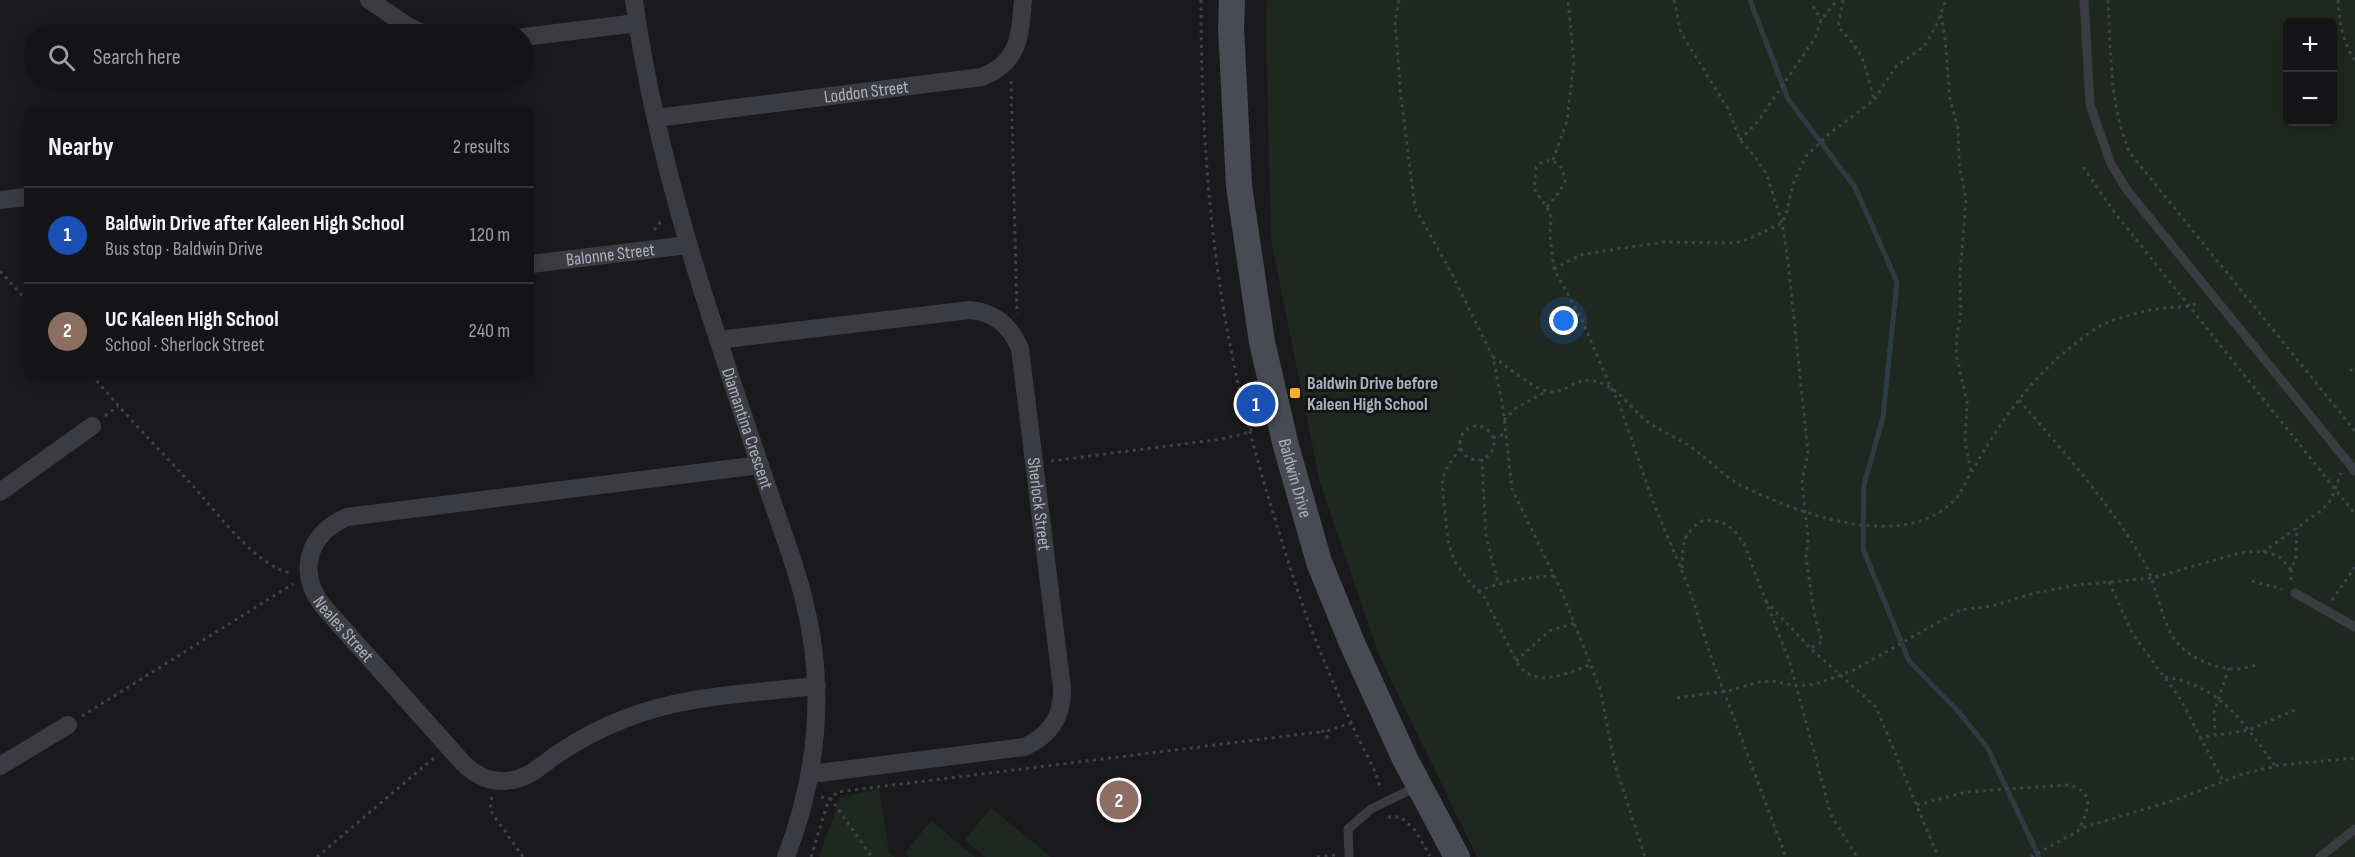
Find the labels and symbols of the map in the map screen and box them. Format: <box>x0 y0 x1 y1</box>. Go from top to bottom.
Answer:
street label: Loddon Street <box>823 76 910 107</box>
street label: Balonne Street <box>565 239 657 270</box>
your location <box>1549 306 1578 335</box>
street label: Diamantina Crescent <box>718 365 778 492</box>
place label: Baldwin Drive before Kaleen High School <box>1307 373 1438 415</box>
pin: 1 <box>1236 382 1276 426</box>
marker: Baldwin Drive before Kaleen High School <box>1288 386 1302 400</box>
street label: Baldwin Drive <box>1274 436 1316 520</box>
street label: Sherlock Street <box>1023 456 1055 552</box>
street label: Neales Street <box>308 592 379 667</box>
pin: 2 <box>1100 778 1138 822</box>

